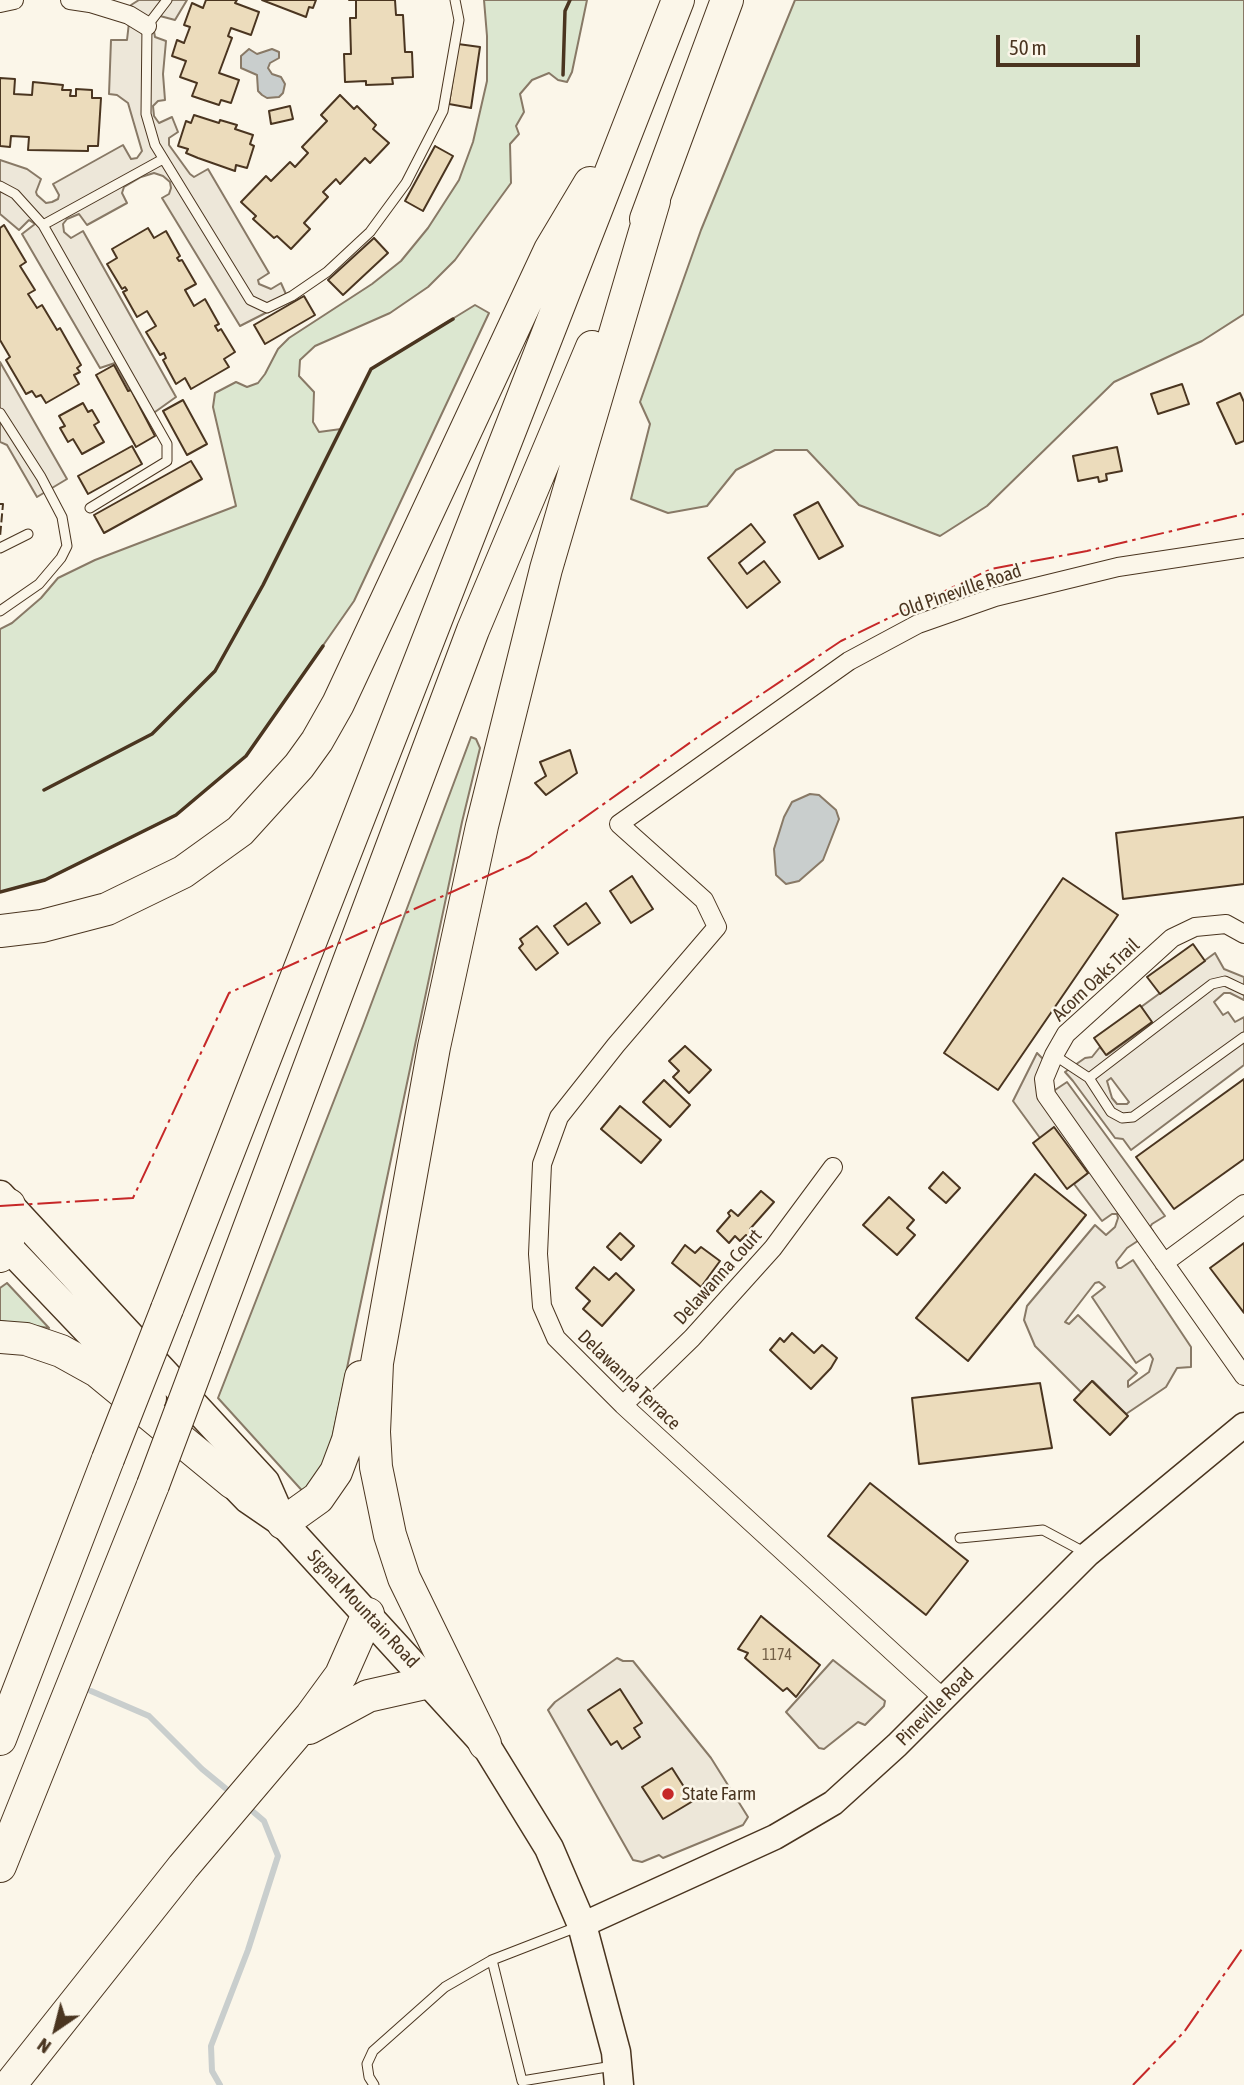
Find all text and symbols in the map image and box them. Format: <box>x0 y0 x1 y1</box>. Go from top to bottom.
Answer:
scale bar <box>999 21 1142 65</box>
text: 50 m <box>1009 35 1047 59</box>
street label: Old Pineville Road <box>896 559 1024 623</box>
street label: Acorn Oaks Trail <box>1048 934 1144 1026</box>
street label: Delawanna Court <box>669 1225 767 1329</box>
street label: Delawanna Terrace <box>573 1325 685 1435</box>
street label: Signal Mountain Road <box>302 1545 424 1673</box>
house number: 1174 <box>762 1645 792 1665</box>
street label: Pineville Road <box>891 1663 979 1751</box>
place label: State Farm <box>682 1783 756 1805</box>
marker: State Farm <box>660 1786 676 1802</box>
north arrow <box>21 1994 91 2064</box>
text: N <box>33 2034 55 2058</box>

